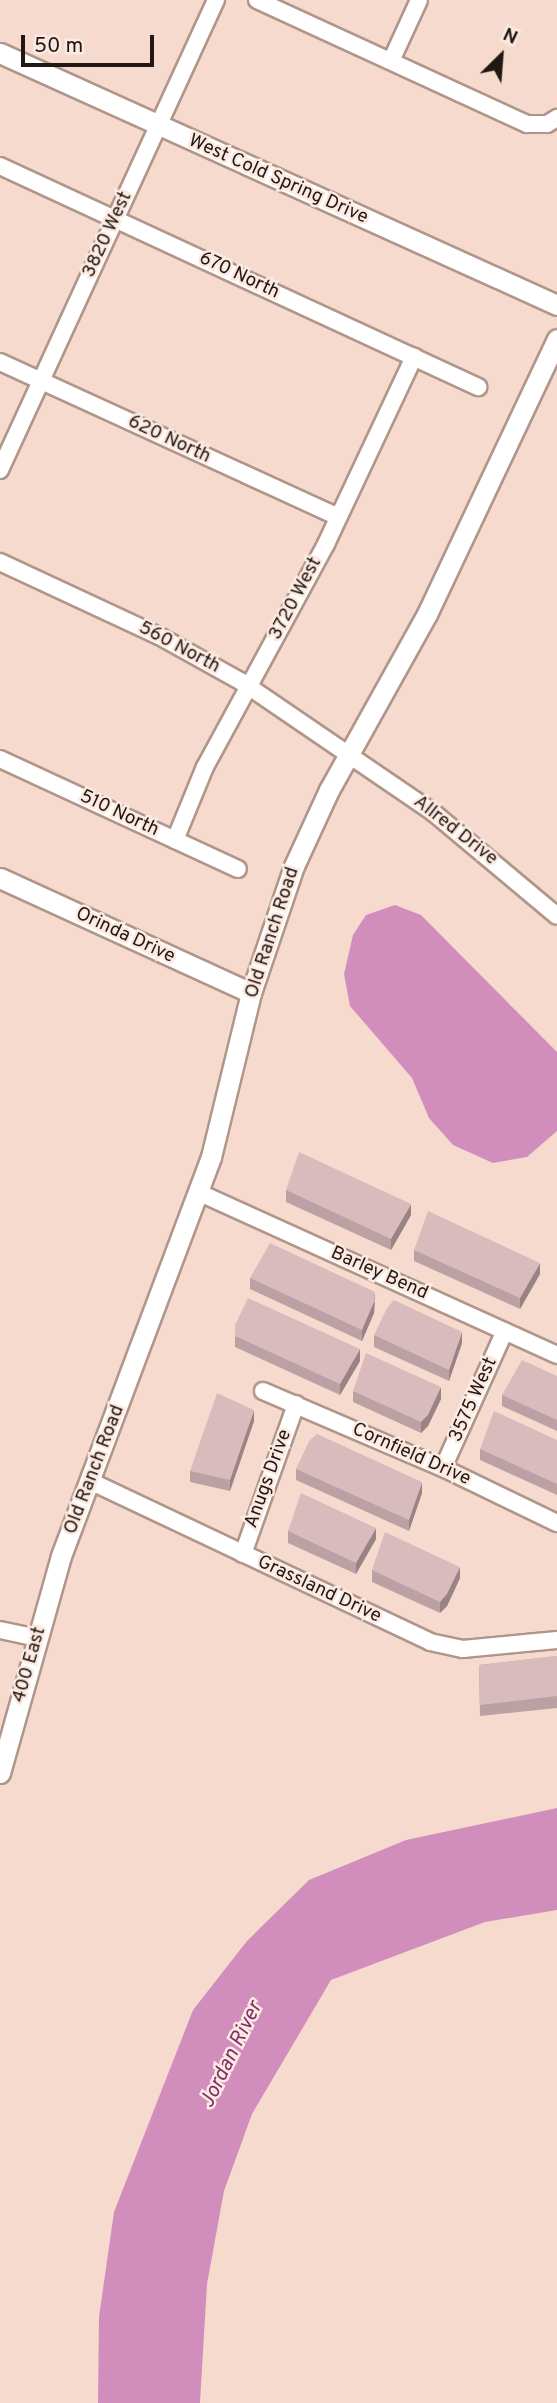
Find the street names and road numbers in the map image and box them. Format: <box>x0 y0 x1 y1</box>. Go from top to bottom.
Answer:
street label: West Cold Spring Drive <box>185 130 371 230</box>
street label: 3820 West <box>78 188 138 282</box>
street label: 670 North <box>195 247 283 305</box>
street label: 620 North <box>124 411 214 469</box>
street label: 3720 West <box>265 554 327 644</box>
street label: 560 North <box>134 617 224 679</box>
street label: 510 North <box>76 786 162 842</box>
street label: Allred Drive <box>408 791 502 871</box>
street label: Old Ranch Road <box>241 865 305 1001</box>
street label: Orinda Drive <box>72 903 178 969</box>
street label: Barley Bend <box>327 1242 431 1306</box>
street label: 3575 West <box>445 1354 503 1446</box>
street label: Old Ranch Road <box>60 1402 130 1538</box>
street label: Cornfield Drive <box>348 1419 474 1491</box>
street label: Anugs Drive <box>241 1427 297 1531</box>
street label: Grassland Drive <box>253 1551 385 1629</box>
street label: 400 East <box>8 1625 52 1705</box>

